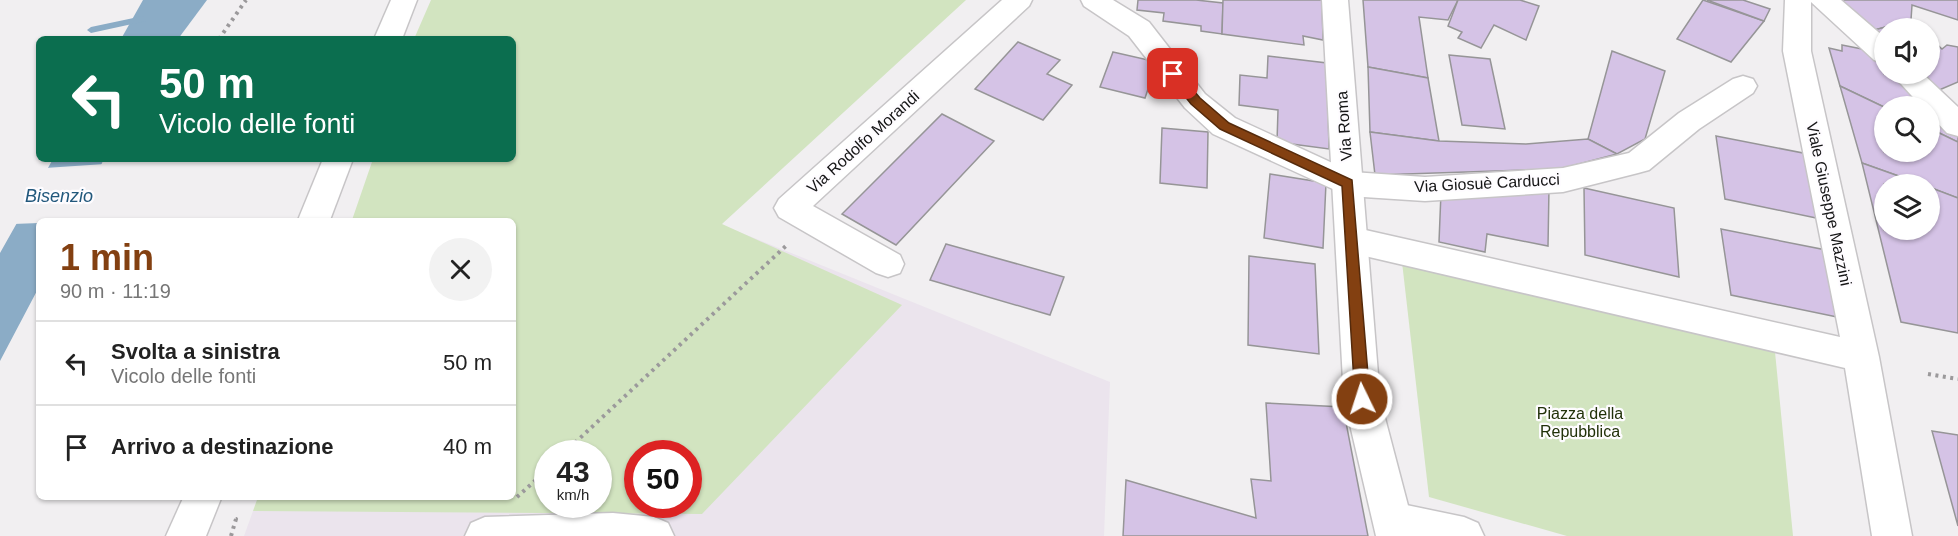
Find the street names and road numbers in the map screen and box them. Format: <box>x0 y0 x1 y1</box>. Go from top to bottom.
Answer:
street label: Via Rodolfo Morandi <box>804 87 922 197</box>
street label: Via Roma <box>1333 90 1355 161</box>
street label: Viale Giuseppe Mazzini <box>1803 121 1855 287</box>
street label: Via Giosuè Carducci <box>1414 171 1560 195</box>

